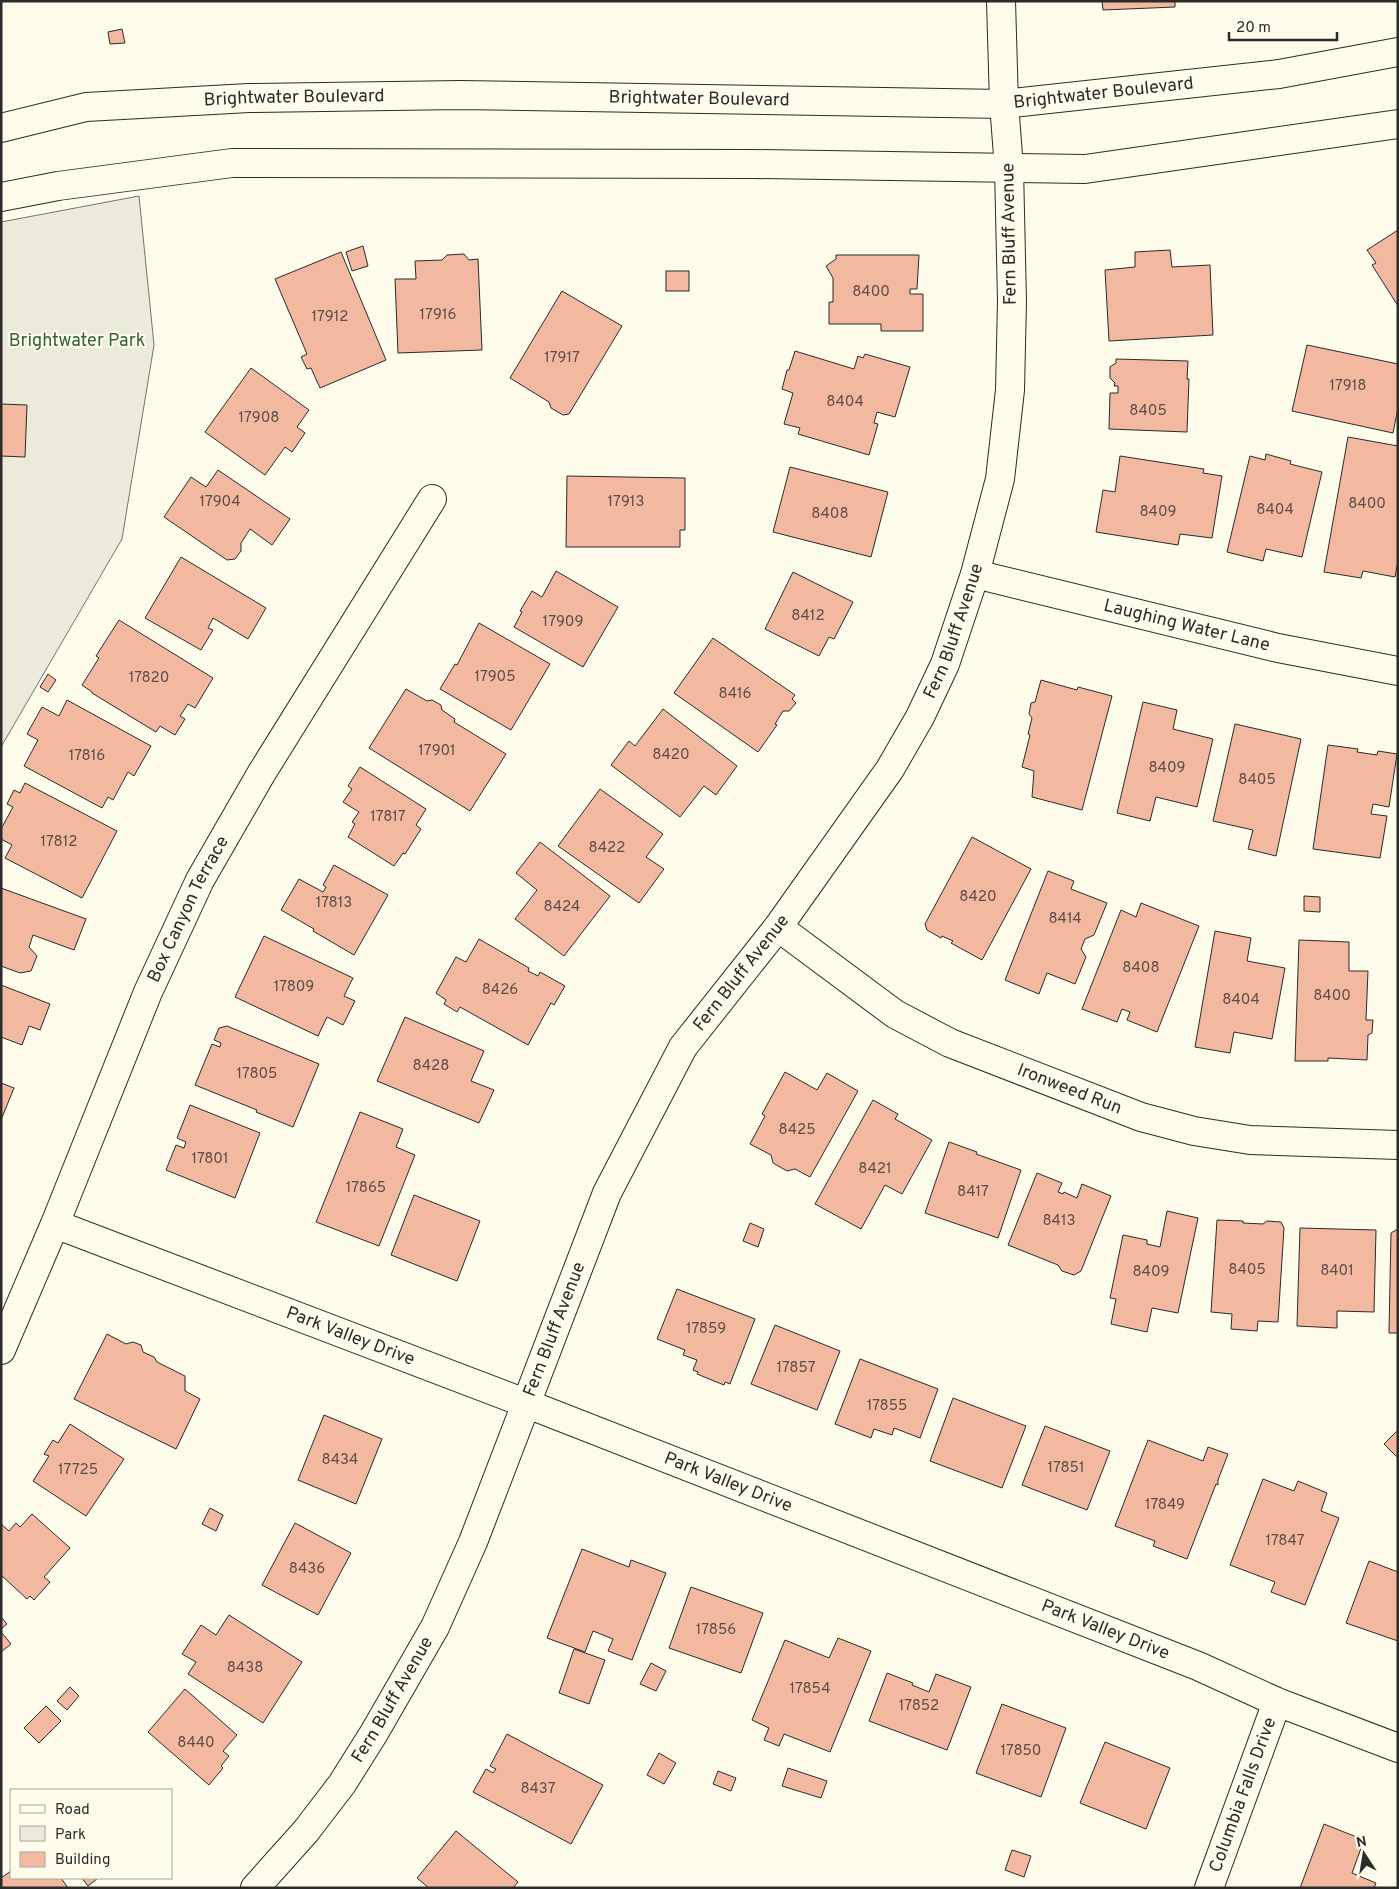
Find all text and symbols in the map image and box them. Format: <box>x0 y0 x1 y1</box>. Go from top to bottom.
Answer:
scale bar <box>1229 10 1336 42</box>
text: 20 m <box>1236 19 1271 38</box>
street label: Brightwater Boulevard <box>1012 72 1195 114</box>
street label: Brightwater Boulevard <box>203 85 385 112</box>
street label: Brightwater Boulevard <box>608 86 790 112</box>
street label: Fern Bluff Avenue <box>997 163 1023 305</box>
house number: 8400 <box>852 283 890 302</box>
house number: 17916 <box>420 306 456 325</box>
house number: 17912 <box>311 308 349 327</box>
park label: Brightwater Park <box>9 330 145 353</box>
house number: 17917 <box>544 349 580 368</box>
house number: 17918 <box>1329 377 1367 396</box>
house number: 8404 <box>826 393 864 412</box>
house number: 8405 <box>1129 402 1167 421</box>
house number: 17908 <box>239 409 280 428</box>
house number: 17904 <box>199 493 241 512</box>
house number: 17913 <box>608 493 644 512</box>
house number: 8400 <box>1348 495 1386 514</box>
house number: 8404 <box>1256 501 1294 520</box>
house number: 8409 <box>1139 503 1177 522</box>
house number: 8408 <box>811 505 849 524</box>
street label: Fern Bluff Avenue <box>919 561 989 703</box>
street label: Laughing Water Lane <box>1101 594 1272 657</box>
house number: 8412 <box>791 607 825 626</box>
house number: 17909 <box>543 613 583 632</box>
house number: 17905 <box>474 668 516 687</box>
house number: 17820 <box>129 669 169 688</box>
house number: 8416 <box>718 685 752 704</box>
house number: 17901 <box>418 742 456 761</box>
house number: 8420 <box>652 746 690 765</box>
house number: 17816 <box>69 747 105 766</box>
house number: 8409 <box>1148 759 1186 778</box>
house number: 8405 <box>1238 771 1276 790</box>
house number: 17817 <box>370 808 406 827</box>
street label: Box Canyon Terrace <box>142 832 234 986</box>
house number: 17812 <box>41 833 77 852</box>
house number: 8422 <box>589 839 625 858</box>
house number: 8420 <box>959 888 997 907</box>
house number: 17813 <box>316 894 352 913</box>
house number: 8424 <box>544 898 580 917</box>
street label: Fern Bluff Avenue <box>688 910 795 1036</box>
house number: 8414 <box>1048 910 1082 929</box>
house number: 8408 <box>1122 959 1160 978</box>
house number: 17809 <box>274 978 314 997</box>
house number: 8426 <box>482 981 518 1000</box>
house number: 8400 <box>1313 987 1351 1006</box>
house number: 8404 <box>1222 991 1260 1010</box>
house number: 8428 <box>413 1057 449 1076</box>
street label: Ironweed Run <box>1014 1059 1125 1120</box>
house number: 17805 <box>237 1065 277 1084</box>
house number: 8425 <box>779 1121 815 1140</box>
house number: 17801 <box>191 1150 229 1169</box>
house number: 8421 <box>858 1160 892 1179</box>
house number: 17865 <box>346 1179 386 1198</box>
house number: 8417 <box>957 1183 989 1202</box>
house number: 8413 <box>1042 1212 1076 1231</box>
street label: Fern Bluff Avenue <box>518 1259 591 1400</box>
house number: 8405 <box>1228 1261 1266 1280</box>
house number: 8401 <box>1320 1262 1354 1281</box>
house number: 8409 <box>1132 1263 1170 1282</box>
street label: Park Valley Drive <box>283 1302 418 1371</box>
house number: 17859 <box>686 1320 726 1339</box>
house number: 17857 <box>776 1359 816 1378</box>
house number: 17855 <box>867 1397 907 1416</box>
street label: Park Valley Drive <box>661 1447 796 1518</box>
house number: 8434 <box>322 1451 358 1470</box>
house number: 17851 <box>1048 1459 1085 1478</box>
house number: 17725 <box>58 1461 98 1480</box>
house number: 17849 <box>1145 1496 1185 1515</box>
house number: 17847 <box>1265 1532 1305 1551</box>
house number: 8436 <box>289 1560 325 1579</box>
street label: Park Valley Drive <box>1038 1594 1173 1665</box>
house number: 17856 <box>696 1621 736 1640</box>
street label: Fern Bluff Avenue <box>347 1633 438 1767</box>
house number: 8438 <box>227 1659 263 1678</box>
house number: 17854 <box>789 1680 831 1699</box>
house number: 17852 <box>899 1697 939 1716</box>
street label: Columbia Falls Drive <box>1204 1714 1282 1876</box>
house number: 8440 <box>177 1734 215 1753</box>
house number: 17850 <box>1001 1742 1042 1761</box>
house number: 8437 <box>520 1780 556 1799</box>
legend <box>10 1789 172 1879</box>
text: Road <box>55 1801 90 1820</box>
text: Park <box>55 1826 86 1845</box>
north arrow <box>1339 1829 1389 1879</box>
text: N <box>1355 1833 1368 1852</box>
text: Building <box>55 1851 110 1870</box>

